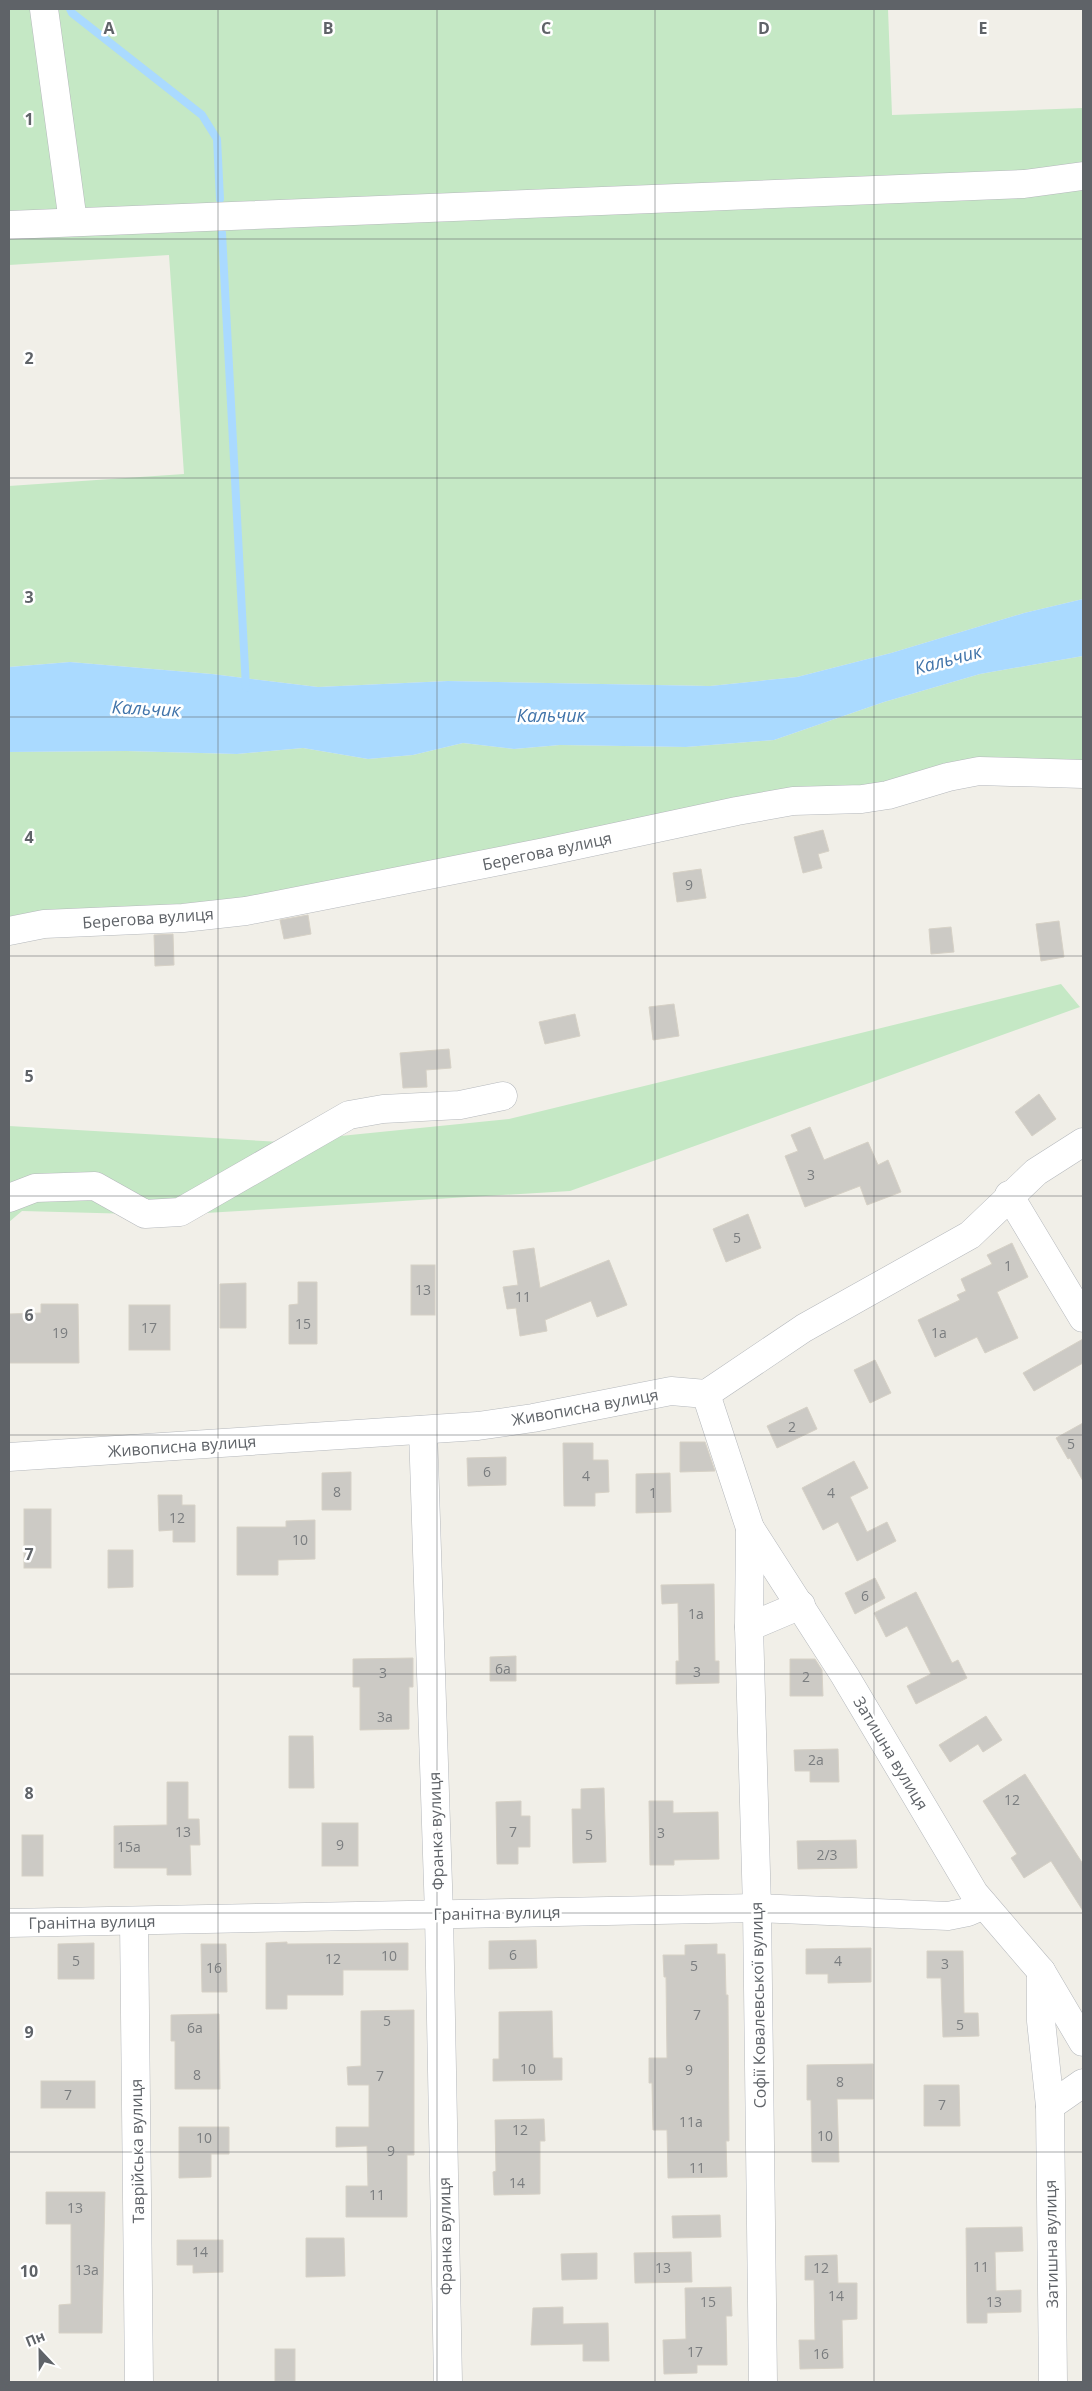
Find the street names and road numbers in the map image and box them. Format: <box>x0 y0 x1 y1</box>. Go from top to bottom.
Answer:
street label: Берегова вулиця <box>480 827 614 875</box>
street label: Берегова вулиця <box>82 902 214 934</box>
street label: Живописна вулиця <box>510 1383 660 1431</box>
street label: Живописна вулиця <box>107 1430 257 1462</box>
street label: Затишна вулиця <box>848 1692 934 1814</box>
street label: Франка вулиця <box>423 1772 449 1890</box>
street label: Гранітна вулиця <box>433 1901 561 1925</box>
street label: Софії Ковалевської вулиця <box>745 1901 771 2109</box>
street label: Гранітна вулиця <box>28 1910 156 1934</box>
street label: Таврійська вулиця <box>125 2078 149 2224</box>
street label: Франка вулиця <box>433 2177 457 2295</box>
street label: Затишна вулиця <box>1039 2179 1063 2309</box>

